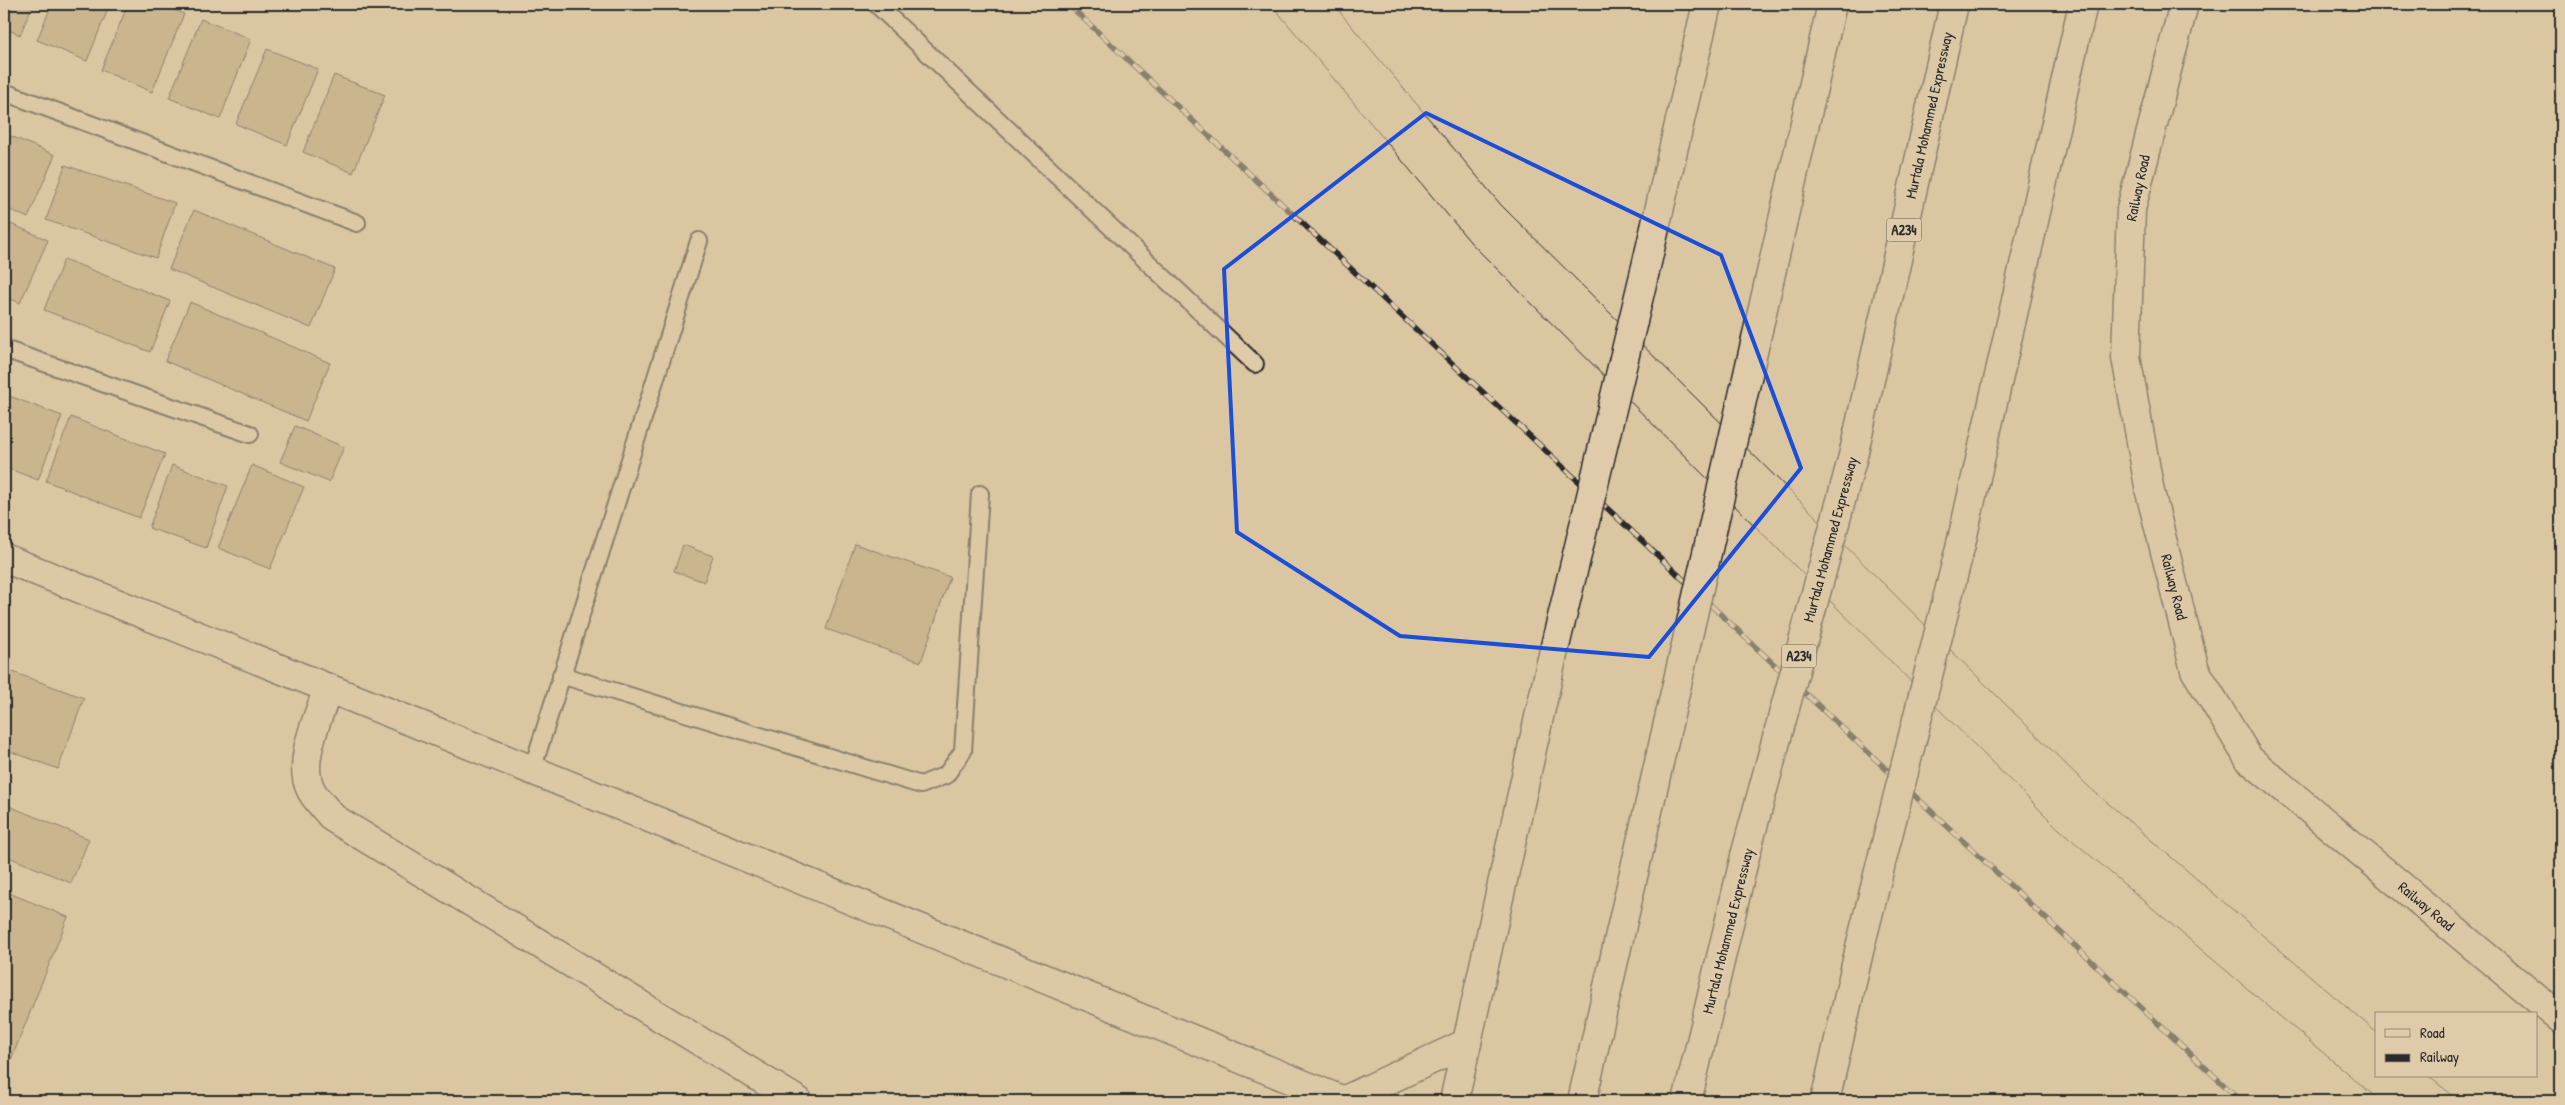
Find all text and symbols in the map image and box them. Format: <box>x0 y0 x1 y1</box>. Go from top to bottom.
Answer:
street label: Murtala Mohammed Expressway <box>1900 30 1957 201</box>
street label: Railway Road <box>2120 153 2155 223</box>
road number: A234 <box>1886 218 1922 242</box>
street label: Murtala Mohammed Expressway <box>1798 454 1862 624</box>
street label: Railway Road <box>2156 552 2193 622</box>
road number: A234 <box>1782 644 1816 668</box>
street label: Murtala Mohammed Expressway <box>1697 846 1758 1016</box>
street label: Railway Road <box>2394 876 2459 936</box>
legend <box>2375 1012 2538 1078</box>
text: Road <box>2420 1022 2445 1043</box>
text: Railway <box>2420 1046 2459 1067</box>

